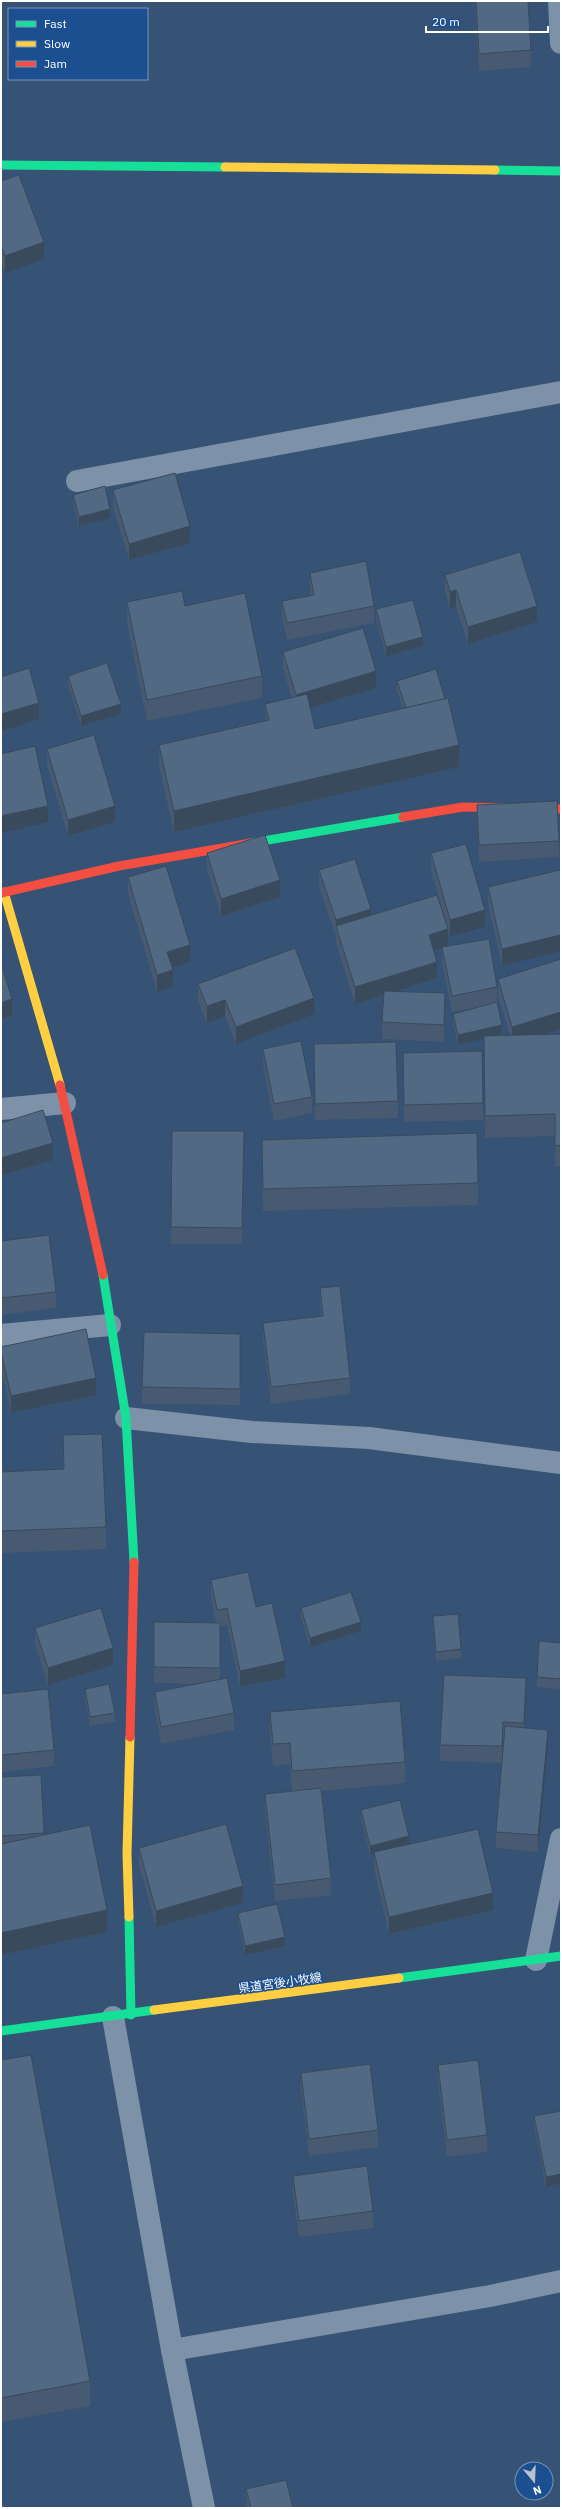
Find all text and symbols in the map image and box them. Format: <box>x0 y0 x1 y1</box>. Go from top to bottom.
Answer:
legend <box>8 8 148 80</box>
scale bar <box>426 8 548 34</box>
text: 20 m <box>432 14 460 29</box>
text: Fast <box>44 16 67 31</box>
text: Slow <box>44 36 70 51</box>
text: Jam <box>44 56 67 71</box>
street label: 県道宮後小牧線 <box>237 1969 323 1996</box>
north arrow <box>514 2461 554 2501</box>
text: N <box>531 2483 543 2498</box>

